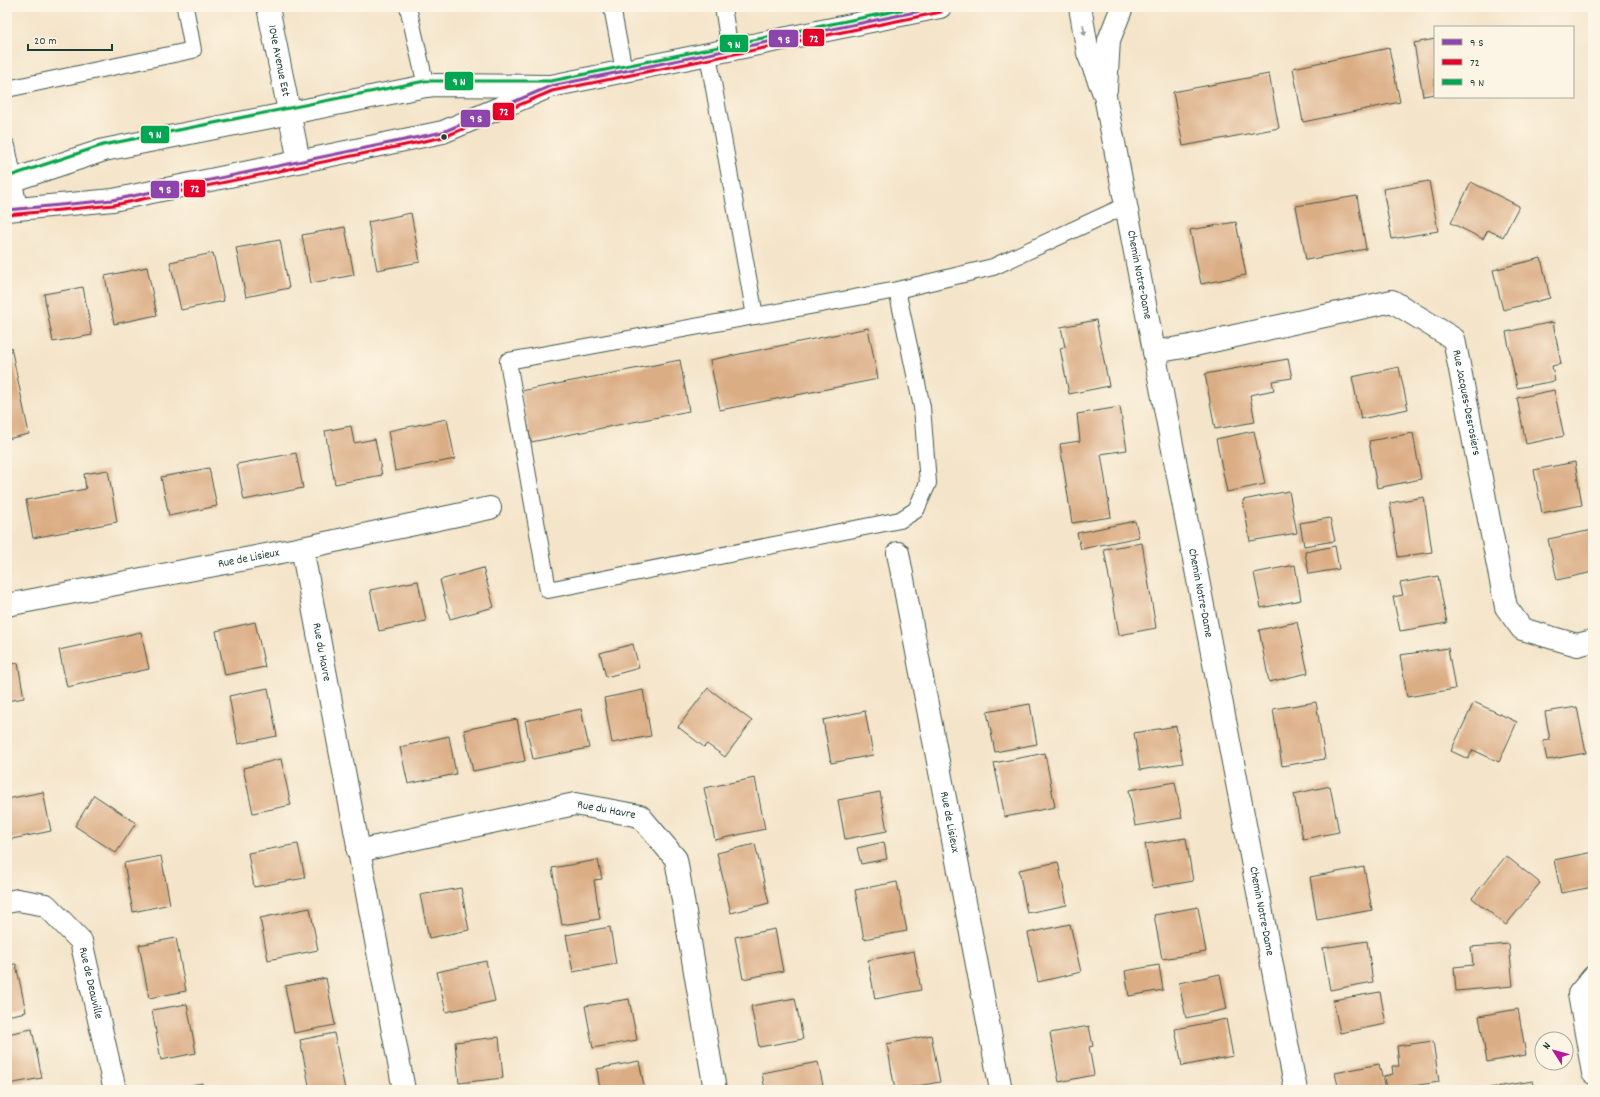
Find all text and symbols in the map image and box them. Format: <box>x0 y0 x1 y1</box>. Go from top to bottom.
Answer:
street label: 104e Avenue Est <box>263 24 294 99</box>
one-way arrow <box>1081 24 1087 36</box>
scale bar <box>28 26 112 52</box>
legend <box>1434 26 1574 98</box>
line badge: 72 <box>802 28 825 47</box>
line badge: 9 S <box>768 29 799 48</box>
text: 72 <box>809 32 819 48</box>
text: 20 m <box>34 33 57 50</box>
text: 9 S <box>778 33 790 49</box>
line badge: 9 N <box>719 34 749 53</box>
text: 9 S <box>1470 35 1484 52</box>
text: 9 N <box>728 38 741 54</box>
text: 72 <box>1470 55 1480 72</box>
line badge: 9 N <box>444 71 474 91</box>
text: 9 N <box>453 75 466 91</box>
text: 9 N <box>1470 75 1484 92</box>
line badge: 72 <box>492 102 515 121</box>
text: 72 <box>499 105 509 121</box>
line badge: 9 S <box>460 109 491 128</box>
text: 9 S <box>470 112 482 128</box>
line badge: 9 N <box>140 125 170 144</box>
text: 9 N <box>149 128 162 144</box>
unlabelled marker <box>439 132 449 142</box>
line badge: 72 <box>183 179 206 198</box>
line badge: 9 S <box>150 180 180 199</box>
text: 72 <box>190 182 200 198</box>
text: 9 S <box>159 183 171 199</box>
street label: Chemin Notre-Dame <box>1122 229 1156 321</box>
street label: Rue Jacques-Desrosiers <box>1448 348 1485 457</box>
street label: Rue de Lisieux <box>216 544 281 573</box>
street label: Chemin Notre-Dame <box>1184 547 1217 639</box>
street label: Rue du Havre <box>308 622 335 683</box>
street label: Rue de Lisieux <box>935 790 964 855</box>
street label: Rue du Havre <box>576 796 637 824</box>
street label: Chemin Notre-Dame <box>1245 865 1279 957</box>
street label: Rue de Deauville <box>74 945 107 1021</box>
north arrow <box>1534 1031 1574 1071</box>
text: N <box>1539 1039 1556 1053</box>

